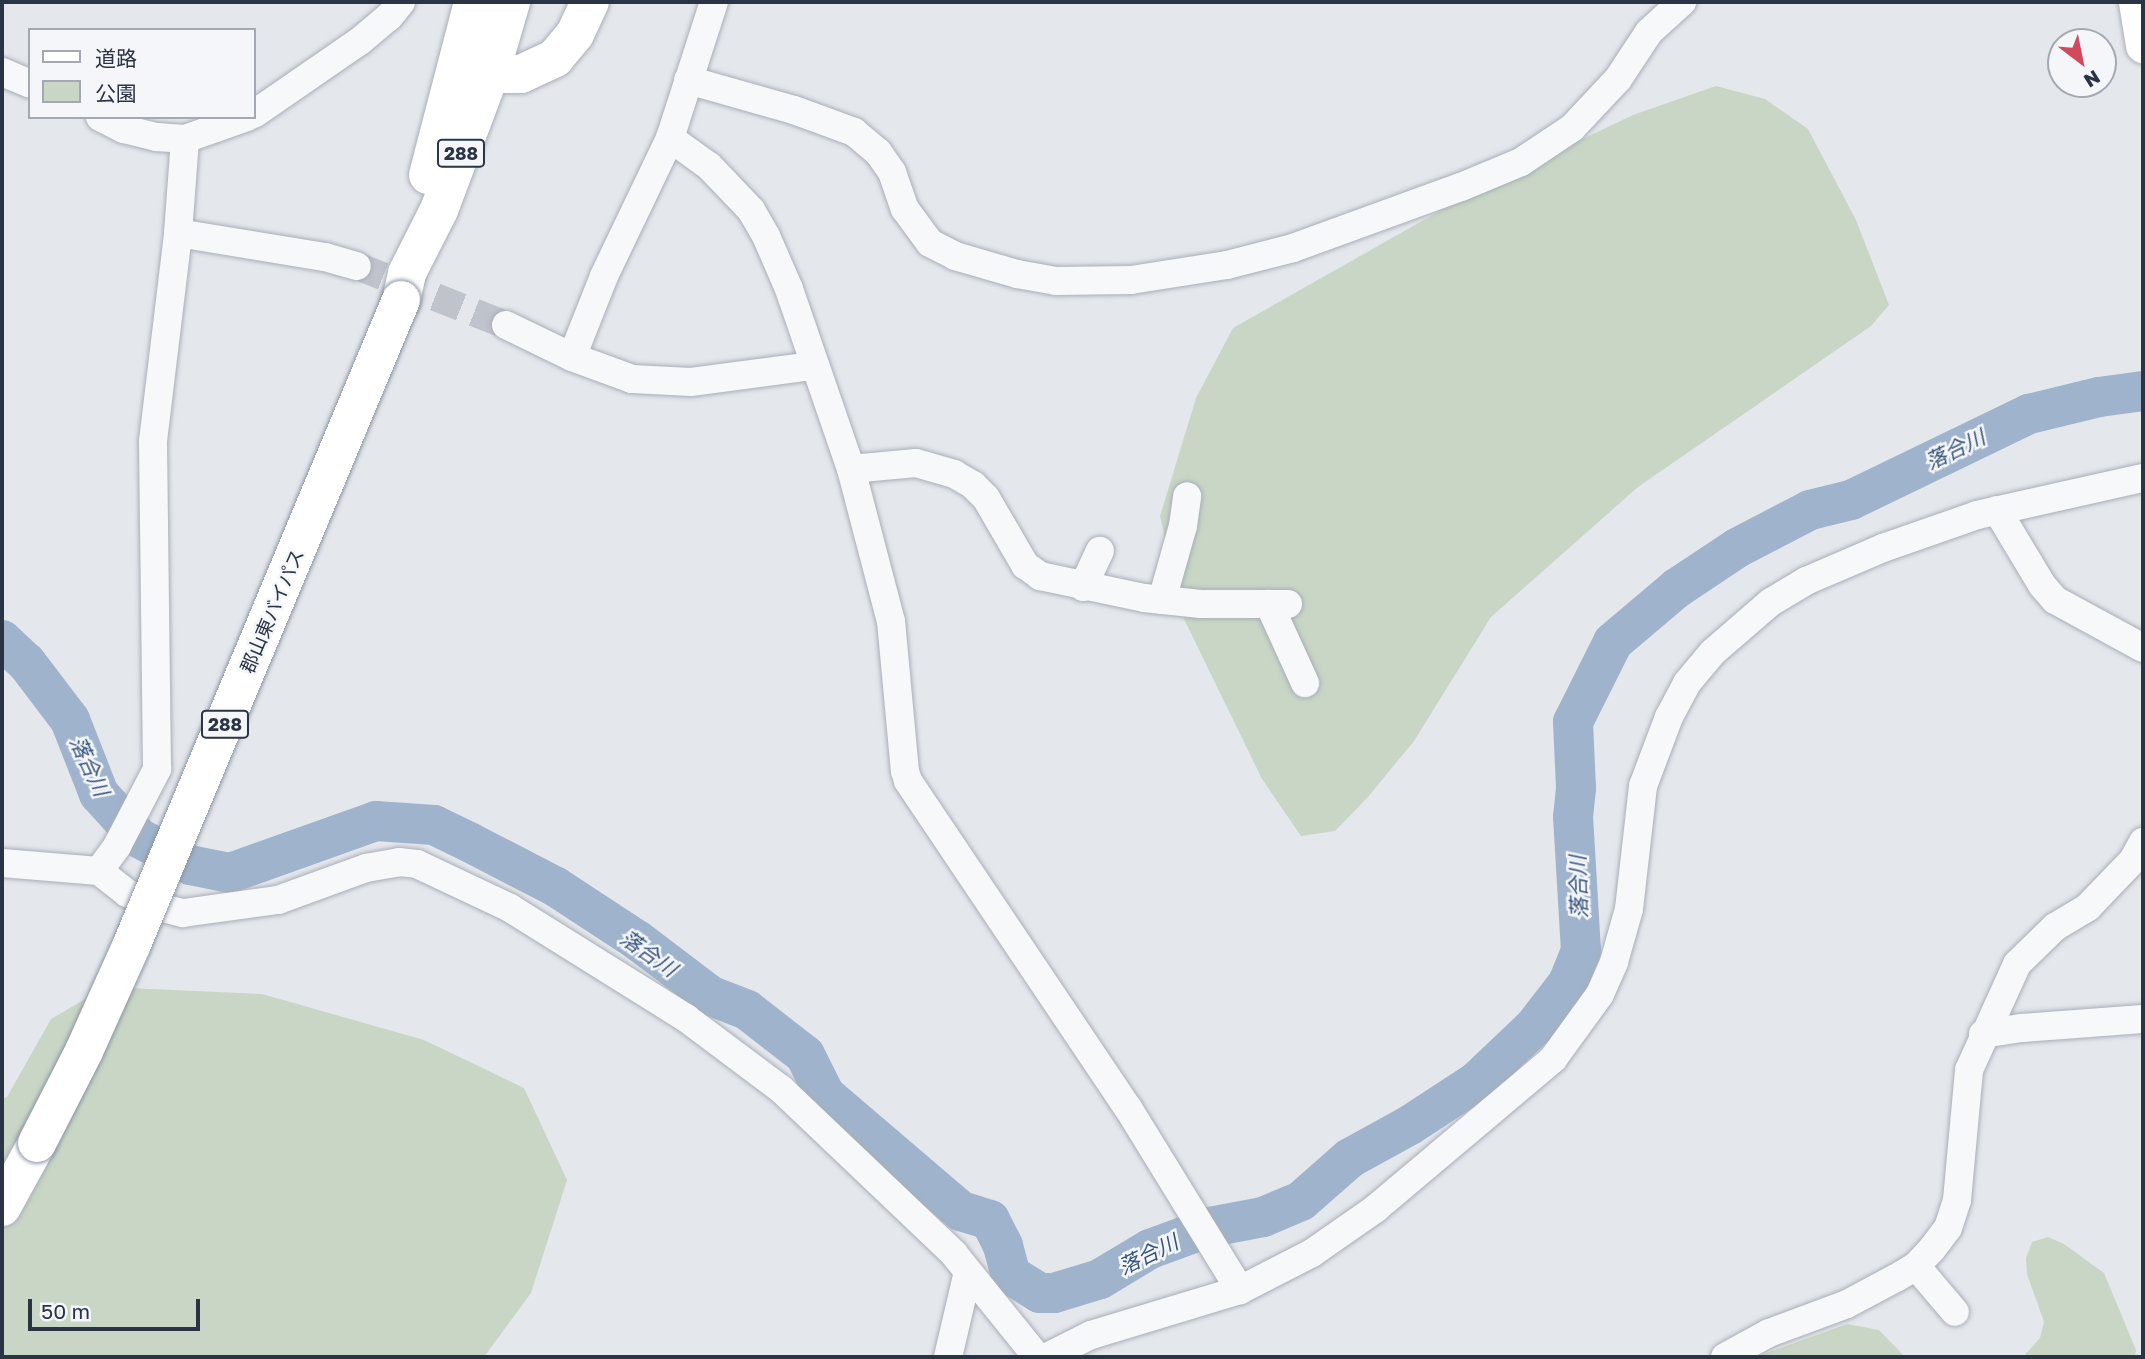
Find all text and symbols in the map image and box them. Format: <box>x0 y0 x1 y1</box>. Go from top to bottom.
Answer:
legend <box>28 28 256 119</box>
north arrow <box>2047 28 2117 98</box>
text: 道路 <box>95 45 137 71</box>
text: N <box>2080 66 2105 93</box>
text: 公園 <box>95 80 137 106</box>
road number: 288 <box>436 138 486 168</box>
water label: 落合川 <box>1921 424 1989 474</box>
street label: 郡山東バイパス <box>236 545 308 677</box>
road number: 288 <box>201 710 250 738</box>
water label: 落合川 <box>65 732 115 800</box>
water label: 落合川 <box>1564 855 1592 919</box>
water label: 落合川 <box>616 925 682 981</box>
water label: 落合川 <box>1114 1229 1182 1279</box>
scale bar <box>32 1286 203 1330</box>
text: 50 m <box>41 1298 90 1324</box>

